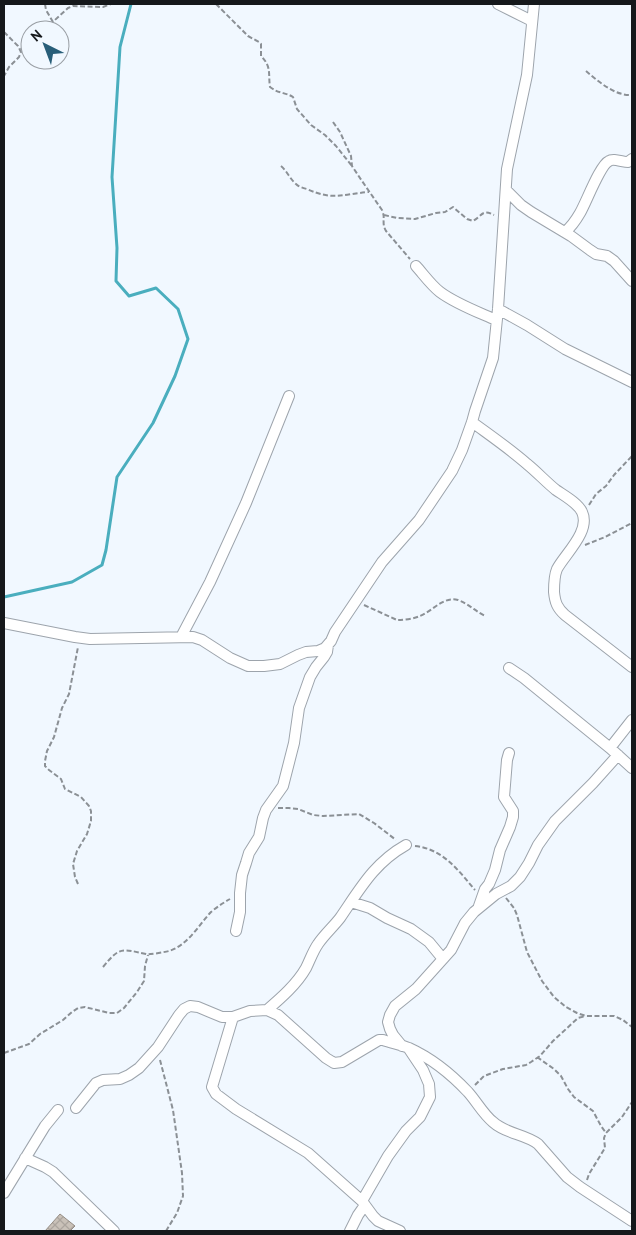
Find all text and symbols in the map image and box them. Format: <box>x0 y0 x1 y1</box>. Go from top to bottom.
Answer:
north arrow <box>20 20 70 70</box>
text: N <box>27 26 46 45</box>

